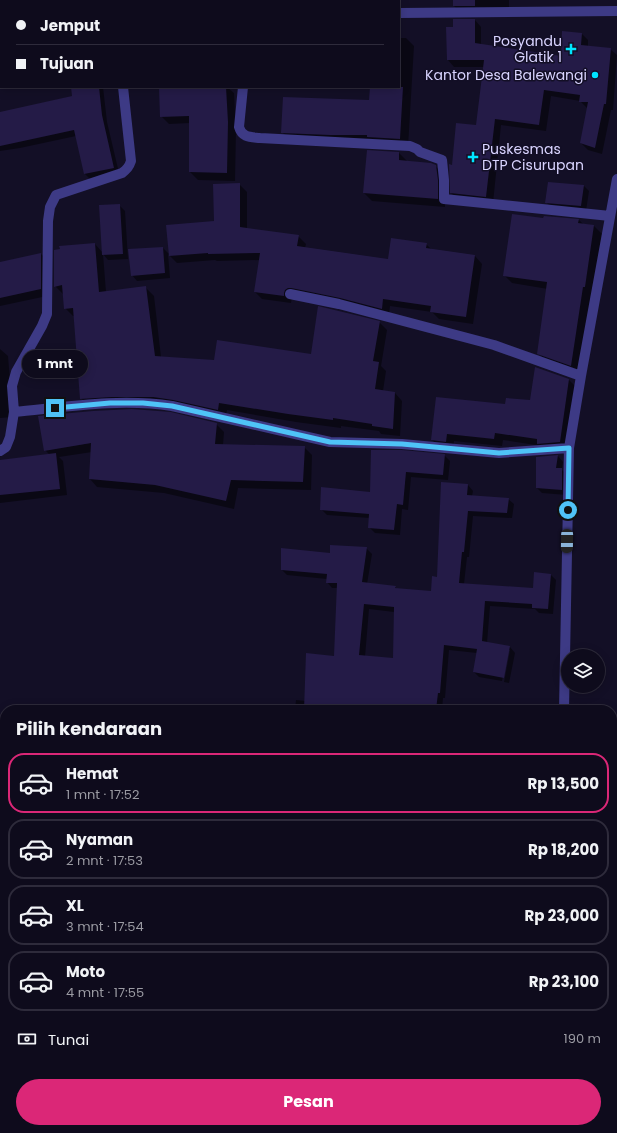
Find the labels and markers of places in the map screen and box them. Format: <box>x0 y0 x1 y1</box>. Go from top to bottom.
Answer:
place label: Posyandu Glatik 1 <box>493 31 562 67</box>
marker: Posyandu Glatik 1 <box>565 43 577 55</box>
place label: Kantor Desa Balewangi <box>425 65 587 85</box>
marker: Kantor Desa Balewangi <box>590 70 600 80</box>
place label: Puskesmas DTP Cisurupan <box>482 139 584 175</box>
marker: Puskesmas DTP Cisurupan <box>467 151 479 163</box>

